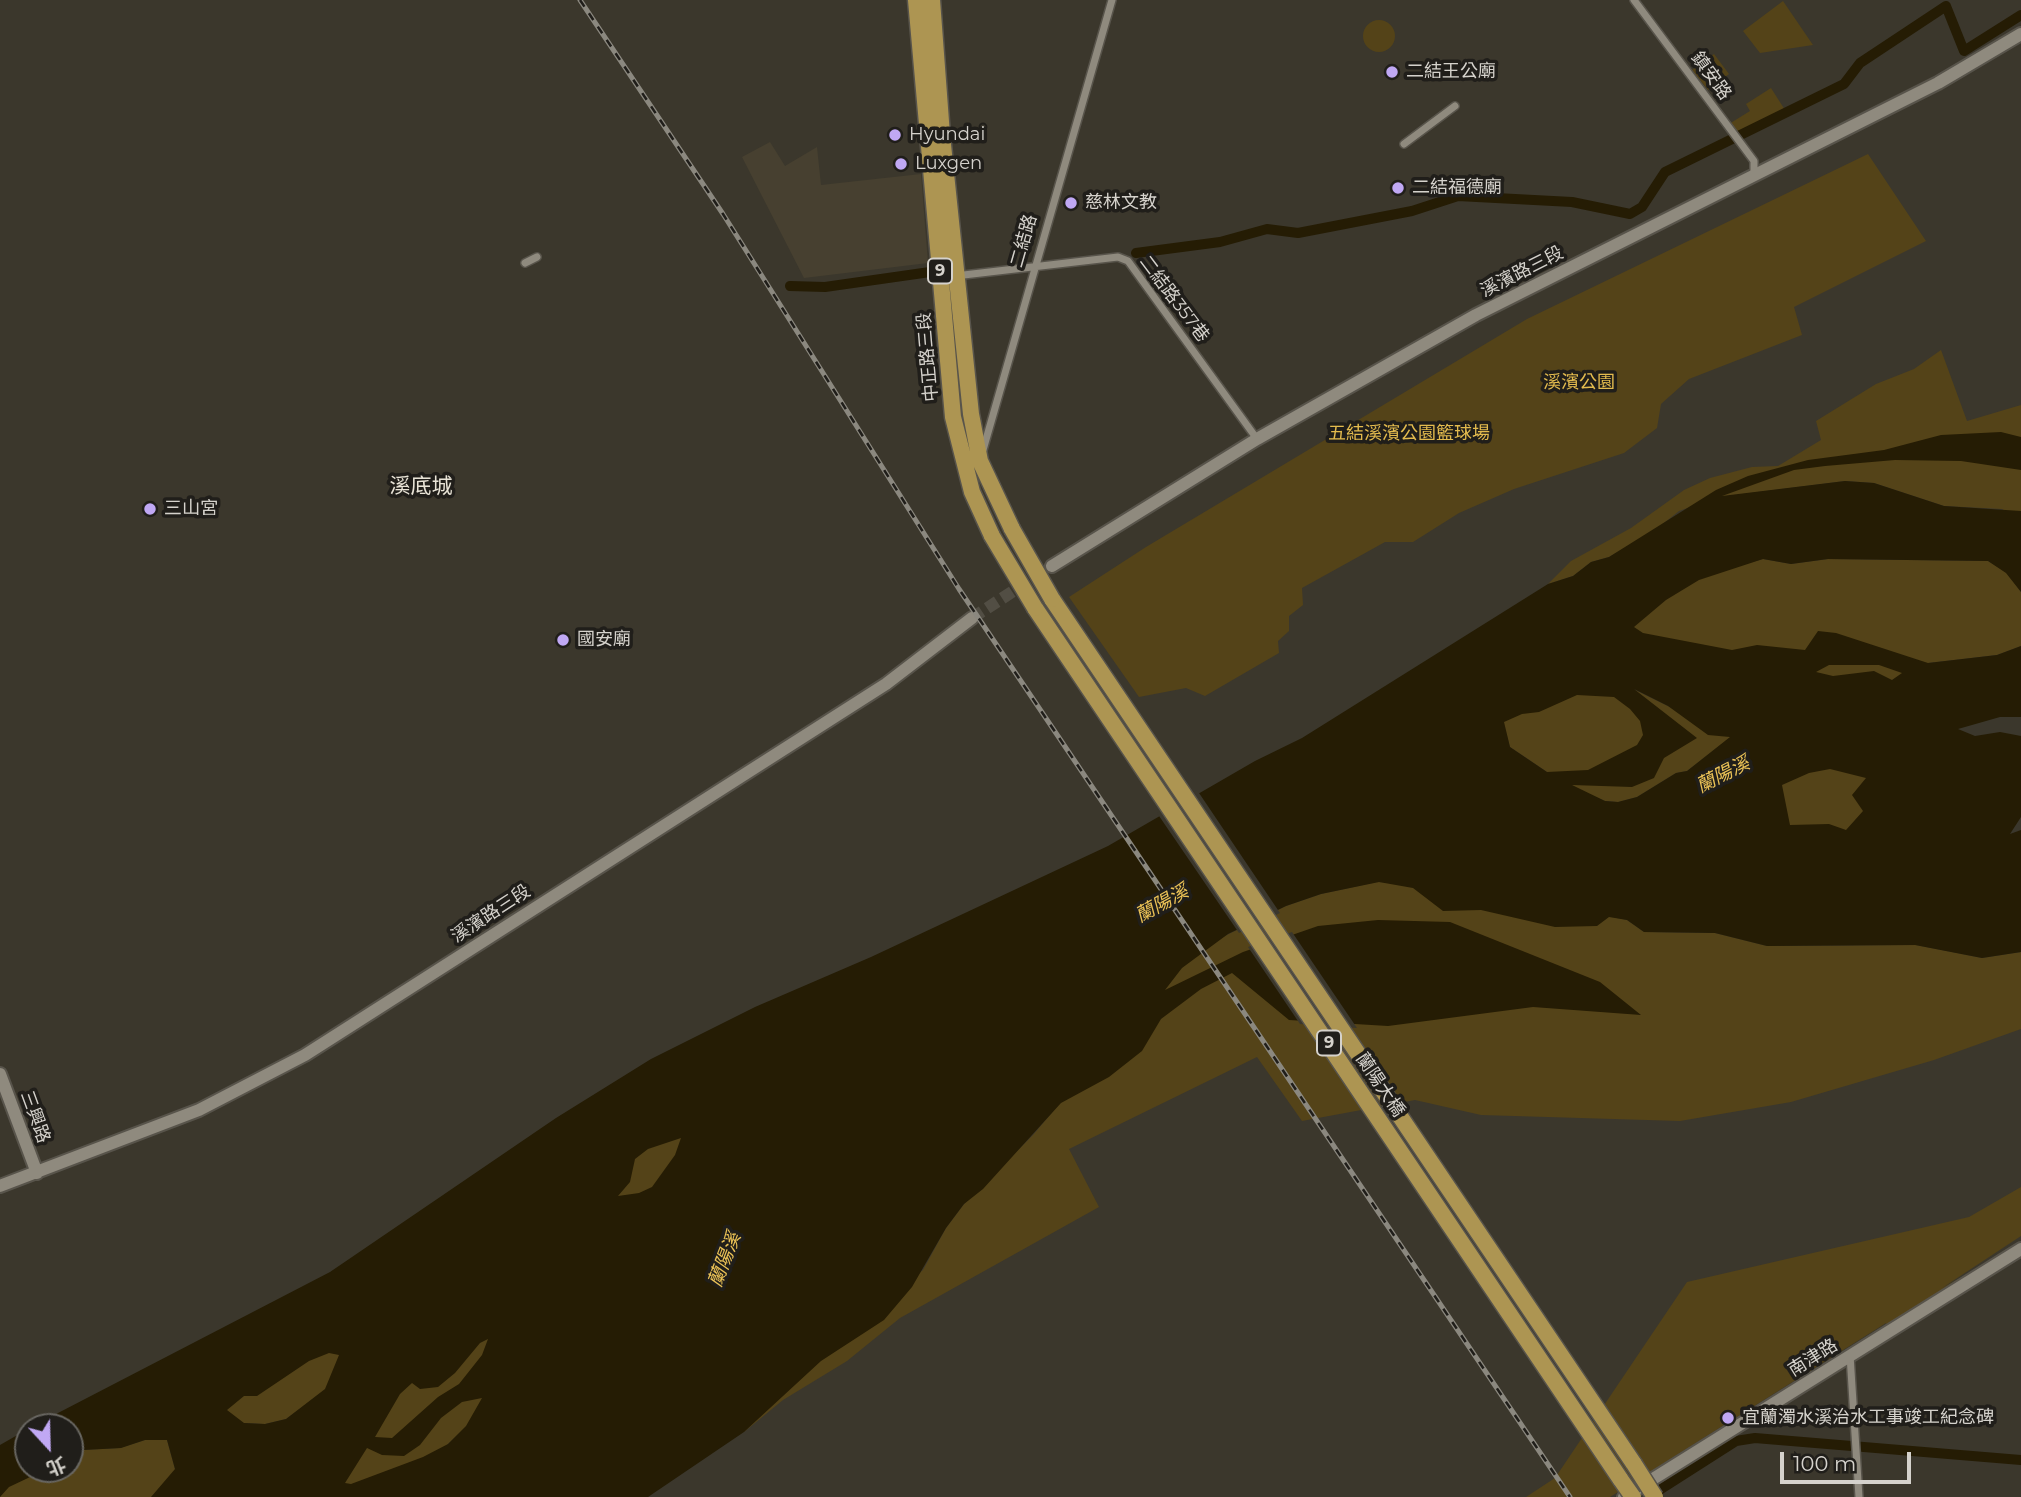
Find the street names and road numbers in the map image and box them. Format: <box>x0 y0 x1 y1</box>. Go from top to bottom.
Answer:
street label: 鎮安路 <box>1686 48 1736 104</box>
street label: 二結路 <box>1006 212 1042 270</box>
street label: 溪濱路三段 <box>1477 242 1567 302</box>
street label: 二結路357巷 <box>1135 252 1213 346</box>
road number: 9 <box>928 258 952 284</box>
street label: 中正路三段 <box>913 311 943 403</box>
street label: 溪濱路三段 <box>447 880 535 948</box>
road number: 9 <box>1317 1030 1341 1056</box>
street label: 蘭陽大橋 <box>1351 1049 1409 1121</box>
street label: 三興路 <box>16 1088 54 1146</box>
street label: 南津路 <box>1784 1335 1842 1381</box>

